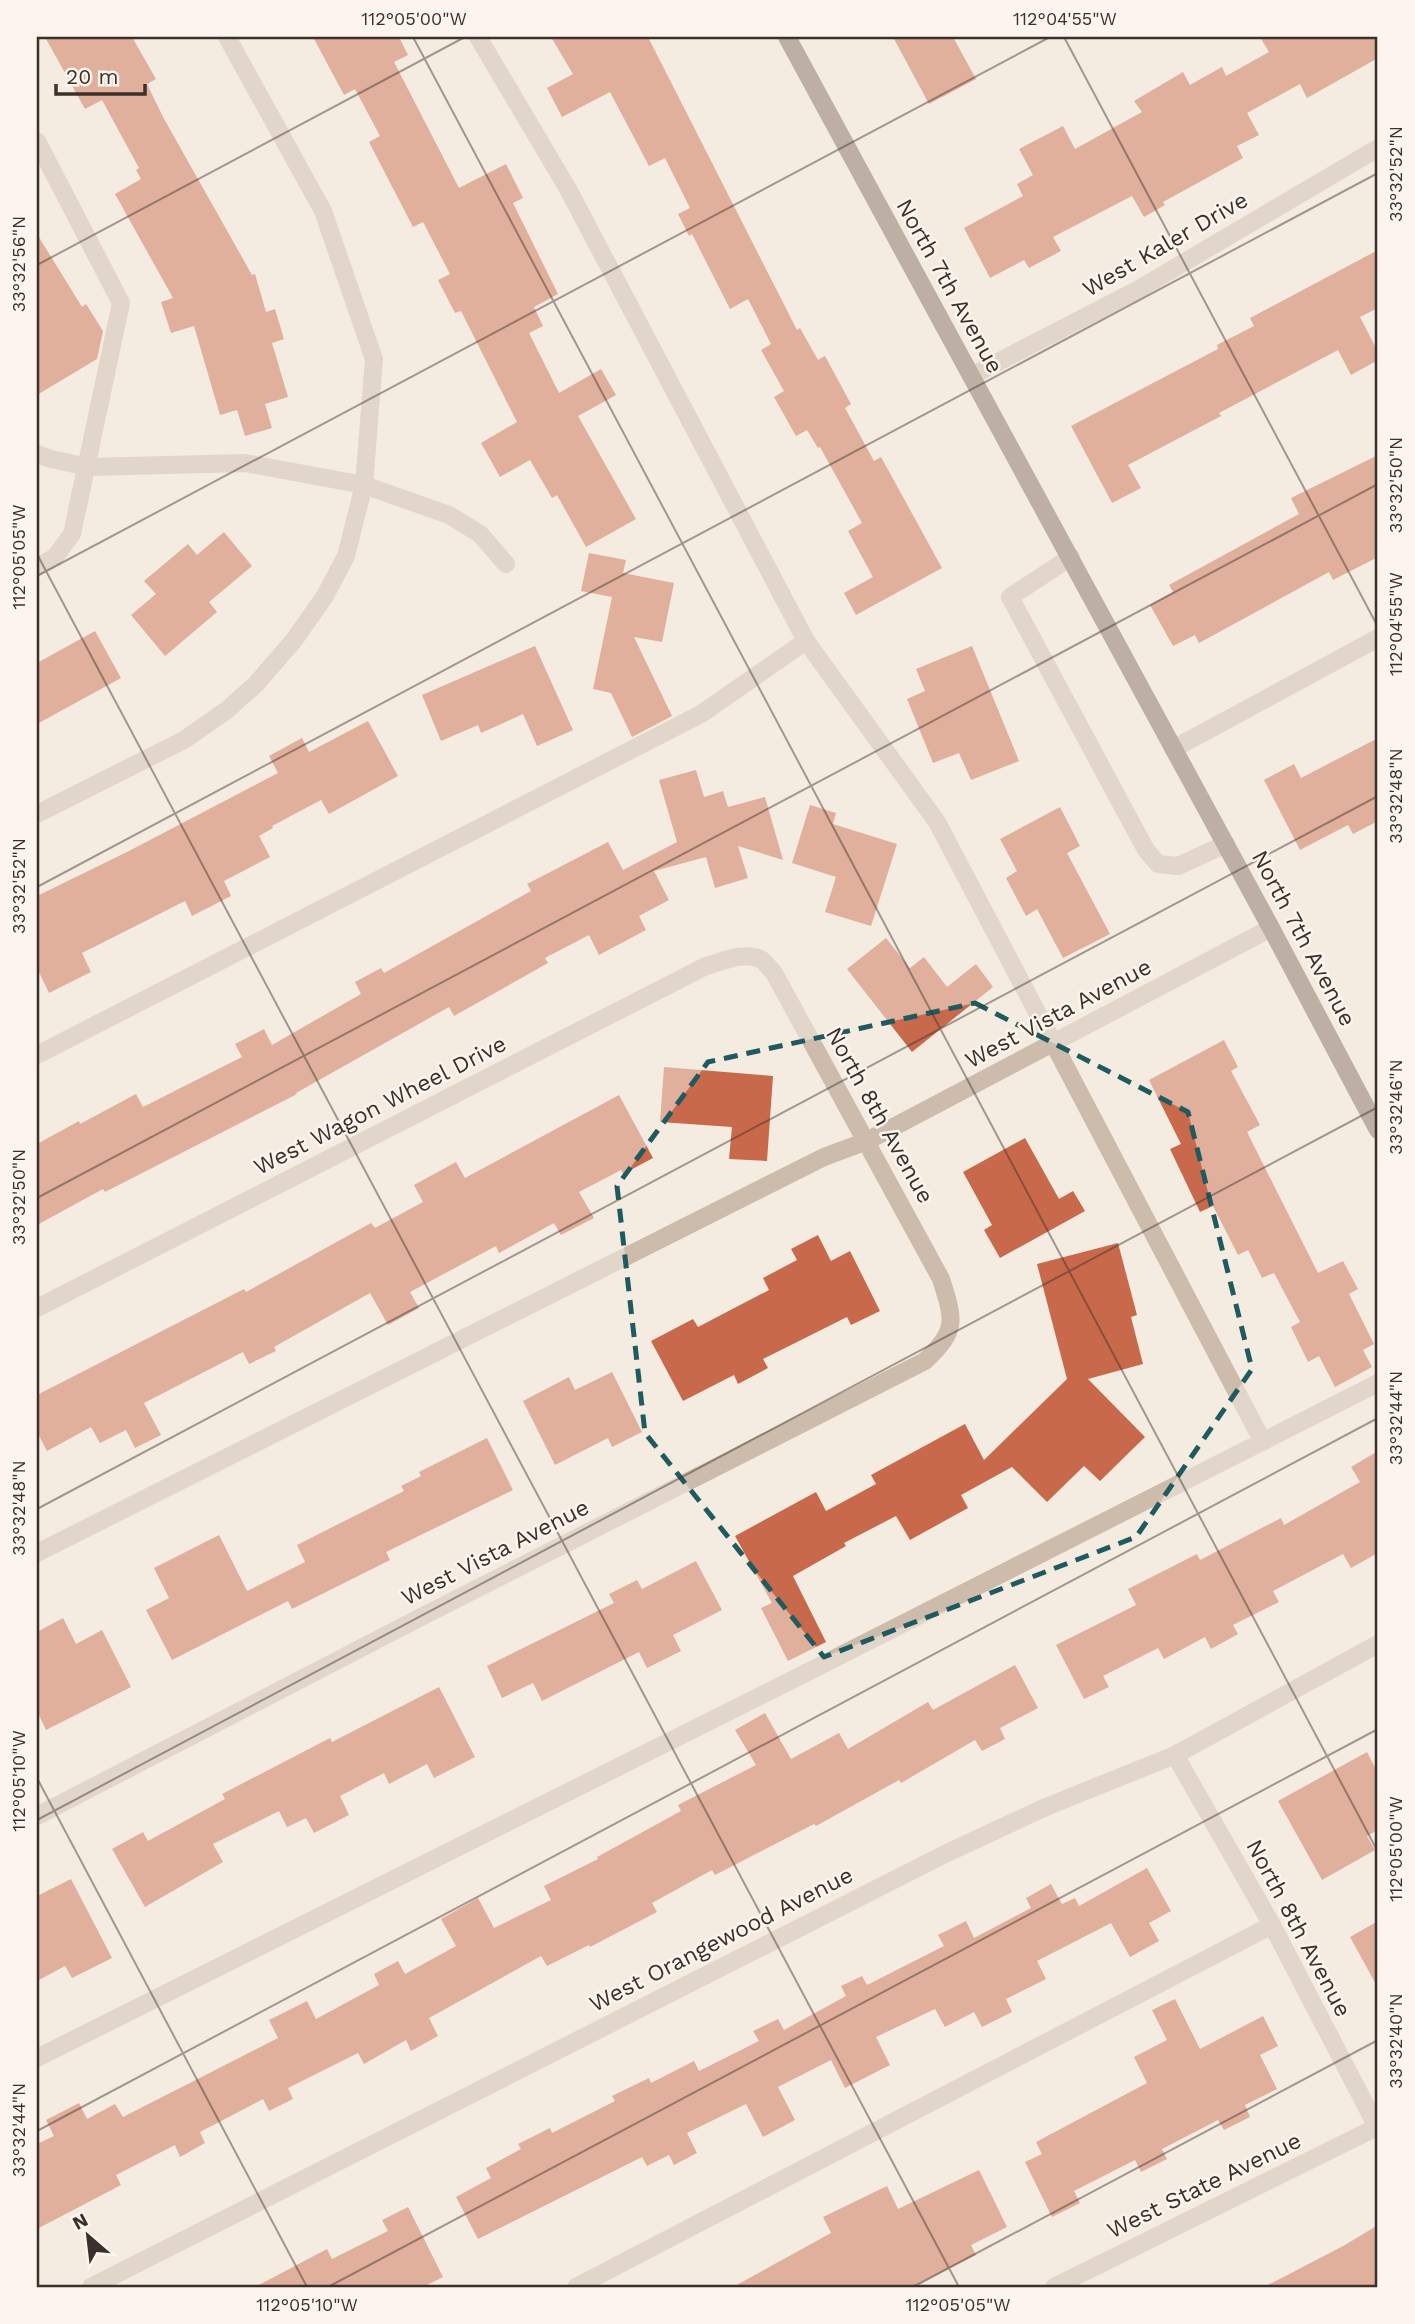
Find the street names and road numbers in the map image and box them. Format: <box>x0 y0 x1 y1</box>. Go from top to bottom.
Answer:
street label: West Kaler Drive <box>1078 186 1253 303</box>
street label: North 7th Avenue <box>890 194 1009 378</box>
street label: North 7th Avenue <box>1246 846 1361 1031</box>
street label: West Vista Avenue <box>961 953 1156 1074</box>
street label: North 8th Avenue <box>820 1022 939 1208</box>
street label: West Wagon Wheel Drive <box>250 1030 511 1181</box>
street label: West Vista Avenue <box>397 1493 594 1611</box>
street label: North 8th Avenue <box>1240 1835 1357 2022</box>
street label: West Orangewood Avenue <box>585 1861 857 2018</box>
street label: West State Avenue <box>1103 2127 1306 2244</box>

